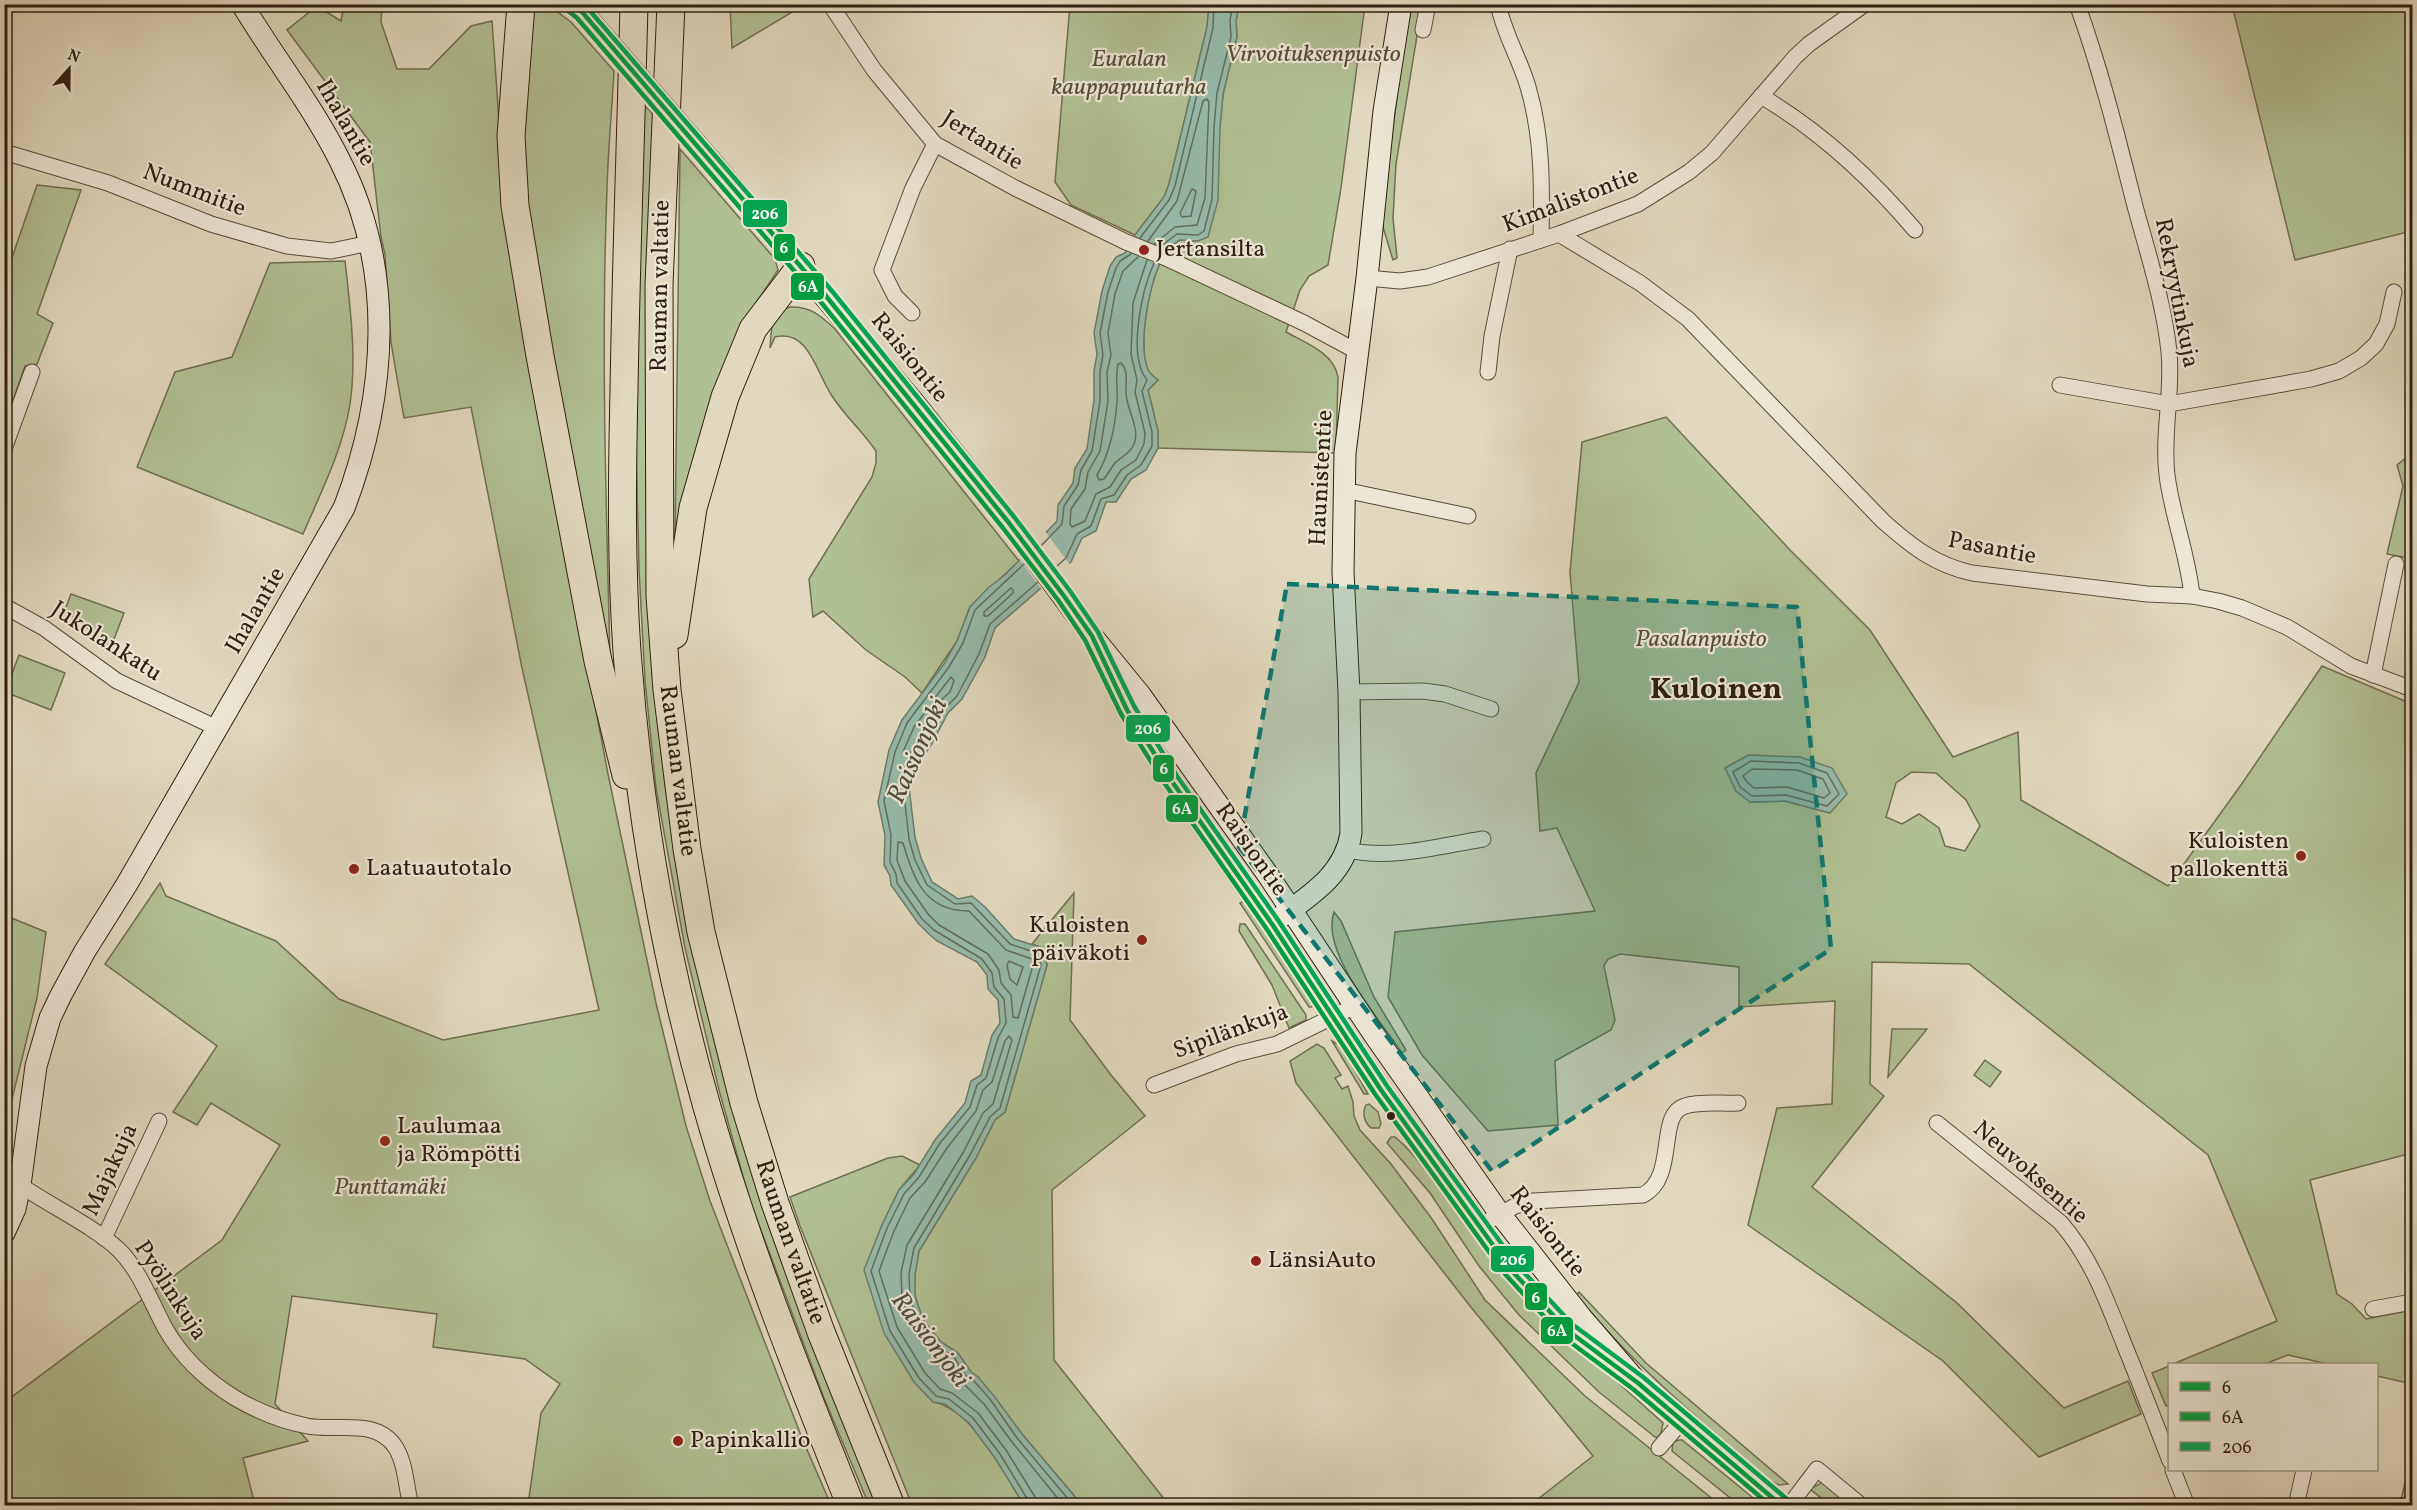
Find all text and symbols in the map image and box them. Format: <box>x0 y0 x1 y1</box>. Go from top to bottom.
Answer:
park label: Virvoituksenpuisto <box>1225 38 1401 72</box>
north arrow <box>39 39 99 99</box>
park label: Euralan kauppapuutarha <box>1051 43 1207 105</box>
text: N <box>64 45 83 69</box>
street label: Ihalantie <box>306 73 384 173</box>
street label: Jertantie <box>934 102 1030 180</box>
street label: Nummitie <box>137 156 251 226</box>
street label: Kimalistontie <box>1498 159 1644 243</box>
line badge: 206 <box>742 199 788 228</box>
street label: Rauman valtatie <box>642 200 680 372</box>
text: 206 <box>752 204 779 226</box>
street label: Rekryytinkuja <box>2145 215 2207 371</box>
line badge: 6 <box>773 233 796 262</box>
place label: Jertansilta <box>1156 233 1265 267</box>
text: 6 <box>780 238 789 260</box>
marker: Jertansilta <box>1137 243 1151 257</box>
line badge: 6A <box>790 272 825 301</box>
text: 6A <box>798 277 819 299</box>
street label: Raisiontie <box>862 306 956 410</box>
street label: Haunistentie <box>1301 409 1343 547</box>
street label: Pasantie <box>1945 524 2039 574</box>
street label: Ihalantie <box>217 561 295 661</box>
street label: Jukolankatu <box>44 593 168 691</box>
park label: Pasalanpuisto <box>1635 623 1767 657</box>
district label: Kuloinen <box>1650 669 1782 711</box>
street label: Rauman valtatie <box>650 683 705 859</box>
water label: Raisionjoki <box>879 692 957 809</box>
line badge: 206 <box>1125 714 1171 743</box>
text: 206 <box>1135 719 1162 741</box>
line badge: 6 <box>1152 754 1175 783</box>
text: 6 <box>1160 759 1169 781</box>
line badge: 6A <box>1165 794 1199 823</box>
street label: Raisiontie <box>1206 796 1296 904</box>
text: 6A <box>1172 799 1193 821</box>
place label: Kuloisten pallokenttä <box>2169 825 2289 887</box>
marker: Kuloisten pallokenttä <box>2294 849 2308 863</box>
place label: Laatuautotalo <box>366 852 512 886</box>
marker: Laatuautotalo <box>347 862 361 876</box>
place label: Kuloisten päiväkoti <box>1029 909 1130 971</box>
marker: Kuloisten päiväkoti <box>1135 933 1149 947</box>
street label: Sipilänkuja <box>1169 995 1293 1069</box>
place label: Laulumaa ja Römpötti <box>397 1110 521 1172</box>
unlabelled marker <box>1385 1110 1397 1122</box>
street label: Neuvoksentie <box>1965 1113 2095 1233</box>
street label: Majakuja <box>75 1118 147 1222</box>
marker: Laulumaa ja Römpötti <box>378 1134 392 1148</box>
street label: Rauman valtatie <box>746 1156 834 1330</box>
park label: Punttamäki <box>334 1171 447 1205</box>
street label: Raisiontie <box>1501 1179 1593 1285</box>
street label: Pyölinkuja <box>125 1234 215 1348</box>
place label: LänsiAuto <box>1268 1244 1376 1278</box>
line badge: 206 <box>1490 1245 1535 1273</box>
text: 206 <box>1500 1250 1527 1272</box>
marker: LänsiAuto <box>1249 1254 1263 1268</box>
line badge: 6 <box>1524 1282 1548 1311</box>
water label: Raisionjoki <box>882 1284 978 1396</box>
text: 6 <box>1532 1288 1541 1310</box>
line badge: 6A <box>1540 1316 1574 1345</box>
text: 6A <box>1547 1321 1568 1343</box>
legend <box>2168 1363 2378 1471</box>
text: 6 <box>2222 1376 2231 1401</box>
text: 6A <box>2222 1406 2244 1431</box>
place label: Papinkallio <box>690 1424 811 1458</box>
marker: Papinkallio <box>671 1434 685 1448</box>
text: 206 <box>2222 1436 2252 1461</box>

